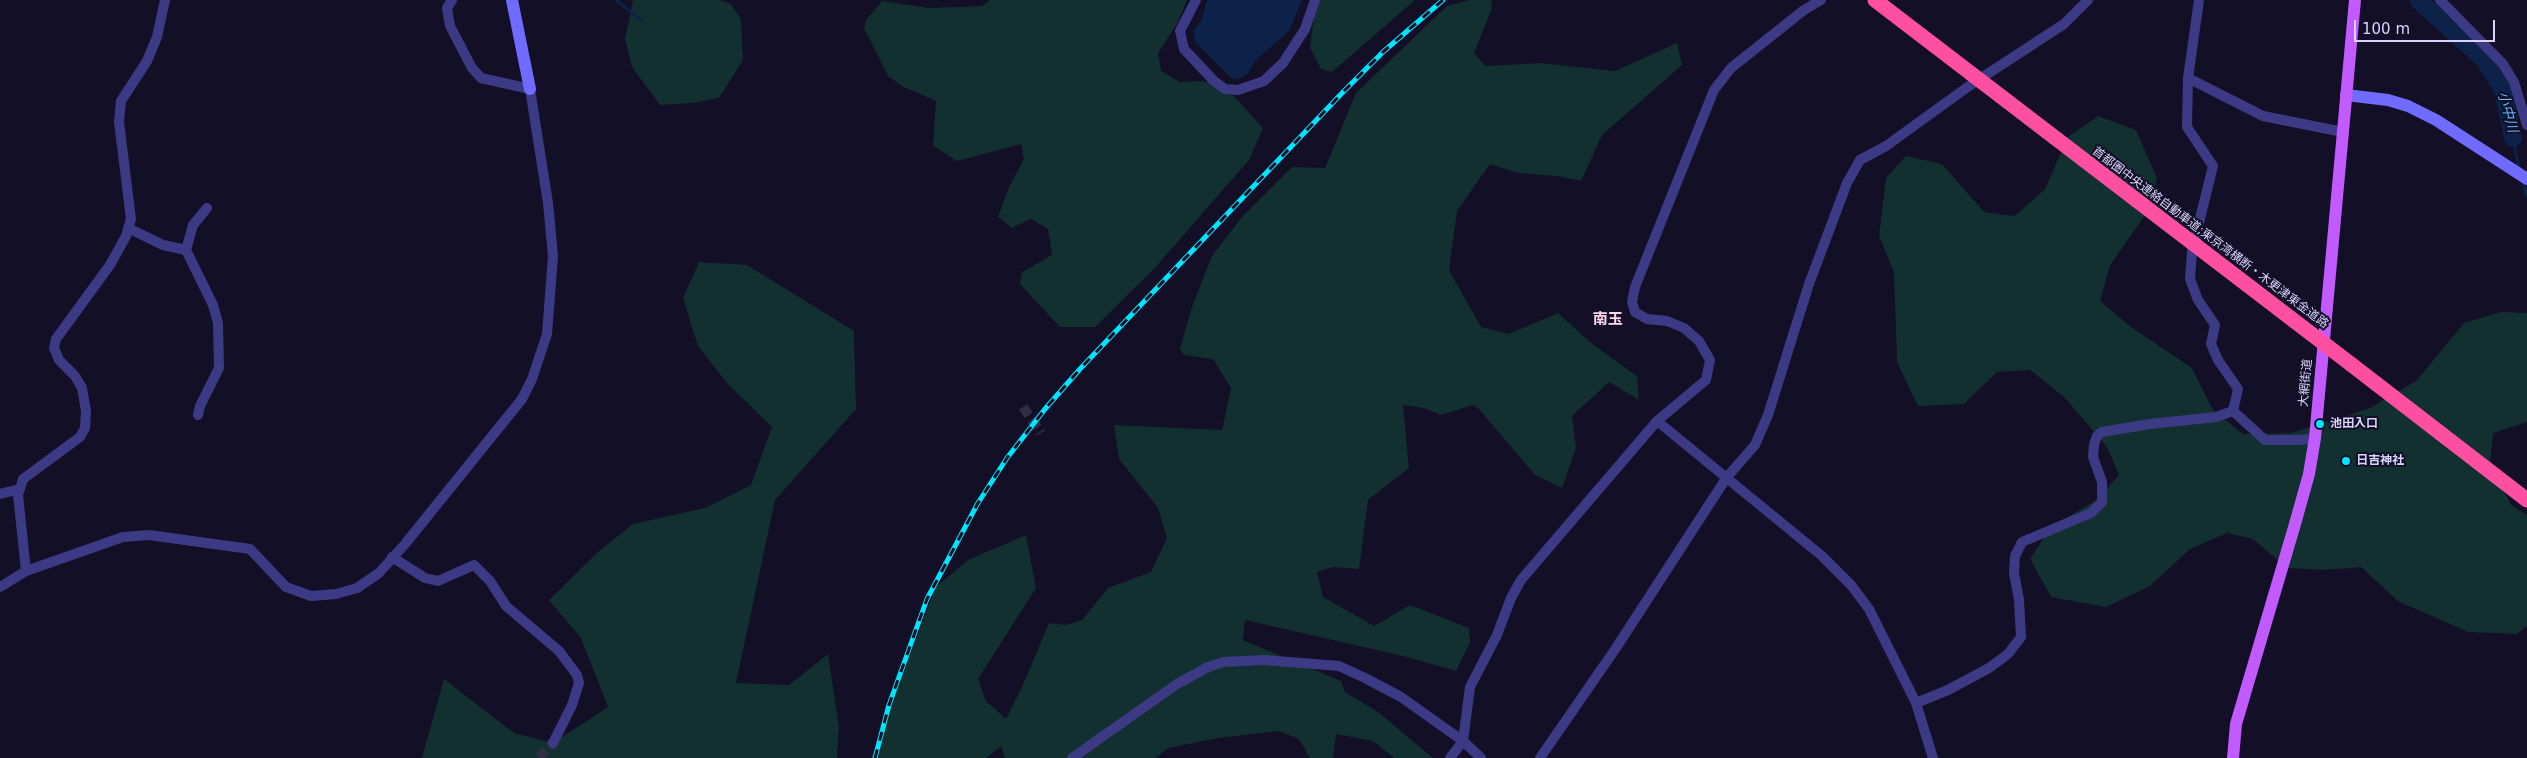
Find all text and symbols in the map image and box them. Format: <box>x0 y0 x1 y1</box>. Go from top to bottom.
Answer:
scale bar <box>2357 10 2498 42</box>
text: 100 m <box>2362 20 2410 38</box>
water label: 小中川 <box>2493 90 2521 134</box>
street label: 首都圏中央連絡自動車道;東京湾横断・木更津東金道路 <box>2089 144 2331 332</box>
district label: 南玉 <box>1593 311 1623 329</box>
street label: 大網街道 <box>2297 358 2315 408</box>
place label: 池田入口 <box>2330 417 2378 431</box>
marker: 池田入口 <box>2314 418 2326 430</box>
place label: 日吉神社 <box>2356 454 2404 468</box>
marker: 日吉神社 <box>2340 455 2352 467</box>

